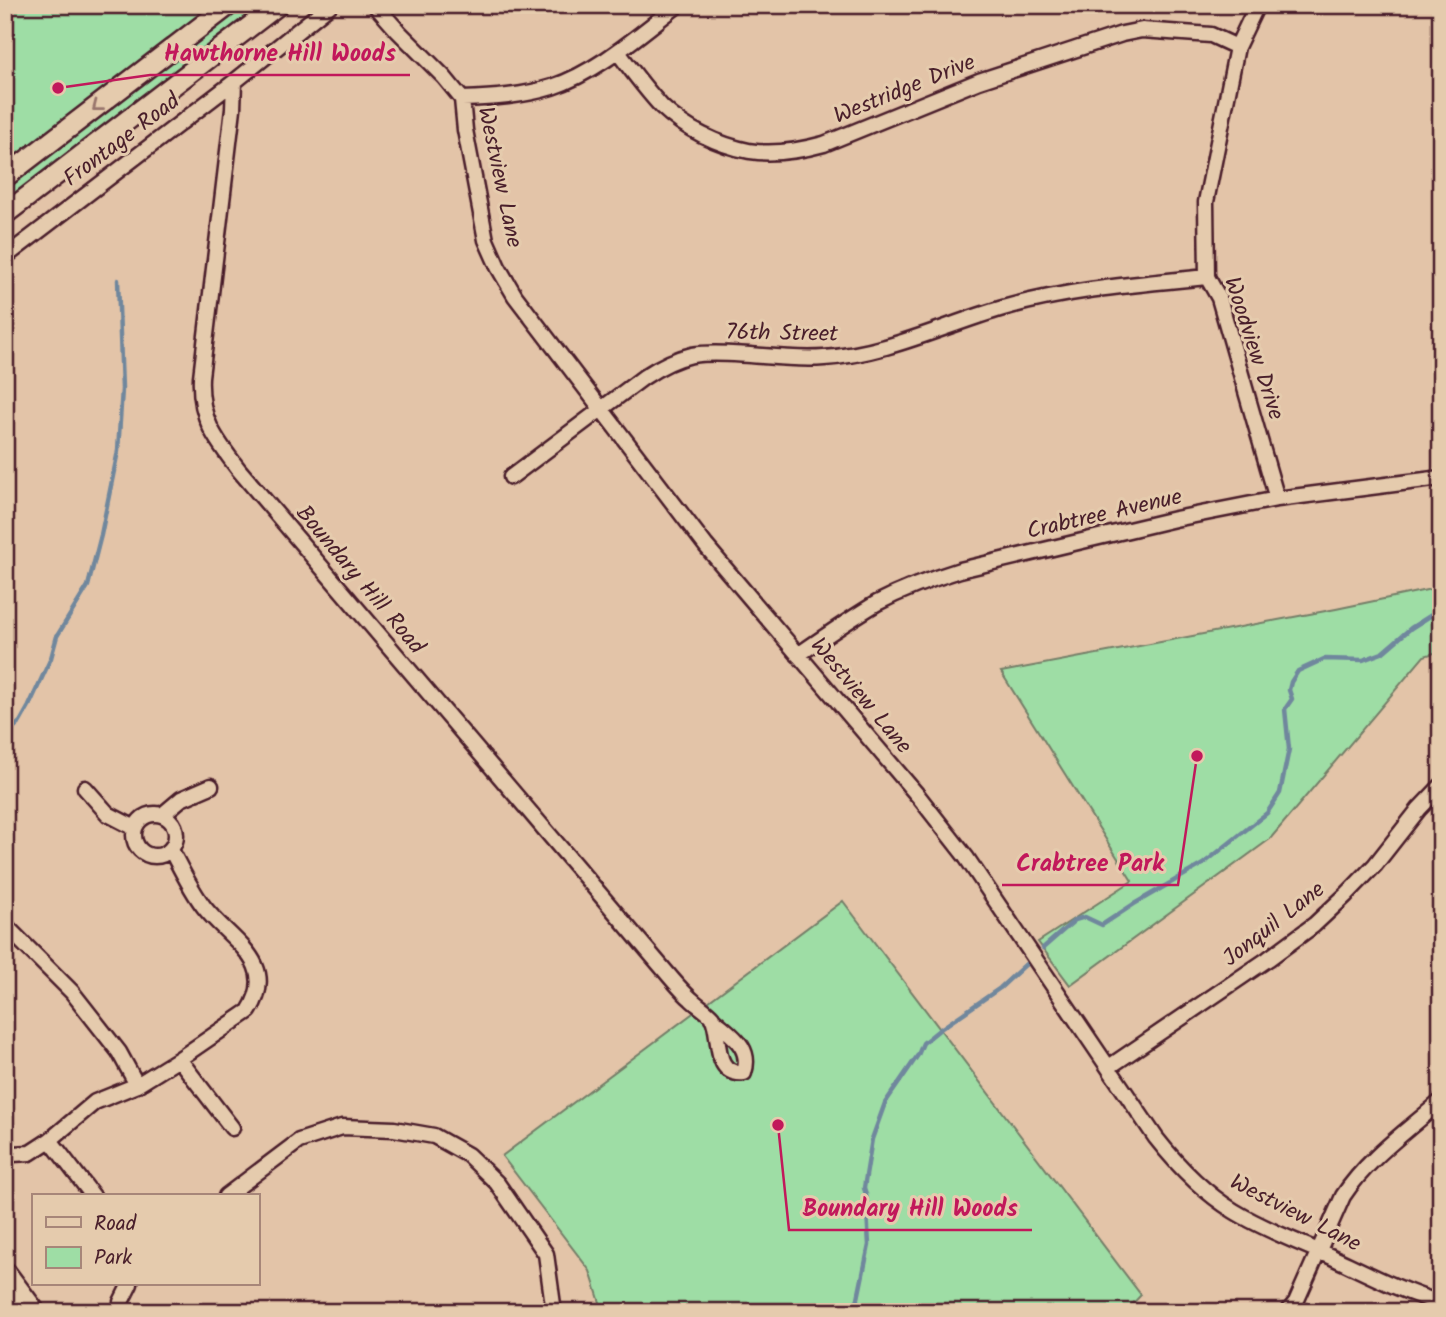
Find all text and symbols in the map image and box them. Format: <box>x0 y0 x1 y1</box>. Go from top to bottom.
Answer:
callout: Hawthorne Hill Woods <box>150 30 410 75</box>
text: Hawthorne Hill Woods <box>164 35 396 74</box>
street label: Westridge Drive <box>828 45 981 135</box>
street label: Frontage Road <box>56 84 189 197</box>
one-way arrow <box>92 98 104 111</box>
street label: Westview Lane <box>467 104 532 251</box>
street label: Woodview Drive <box>1213 272 1293 425</box>
street label: 76th Street <box>726 315 839 353</box>
street label: Crabtree Avenue <box>1023 480 1186 550</box>
street label: Boundary Hill Road <box>286 498 433 663</box>
street label: Westview Lane <box>801 630 920 763</box>
callout: Crabtree Park <box>1002 840 1178 885</box>
text: Crabtree Park <box>1016 845 1165 884</box>
street label: Jonquil Lane <box>1215 873 1333 976</box>
street label: Westview Lane <box>1223 1165 1367 1262</box>
callout: Boundary Hill Woods <box>789 1185 1032 1230</box>
text: Boundary Hill Woods <box>802 1190 1018 1229</box>
legend <box>32 1194 259 1286</box>
text: Road <box>94 1208 137 1241</box>
text: Park <box>94 1242 132 1275</box>

